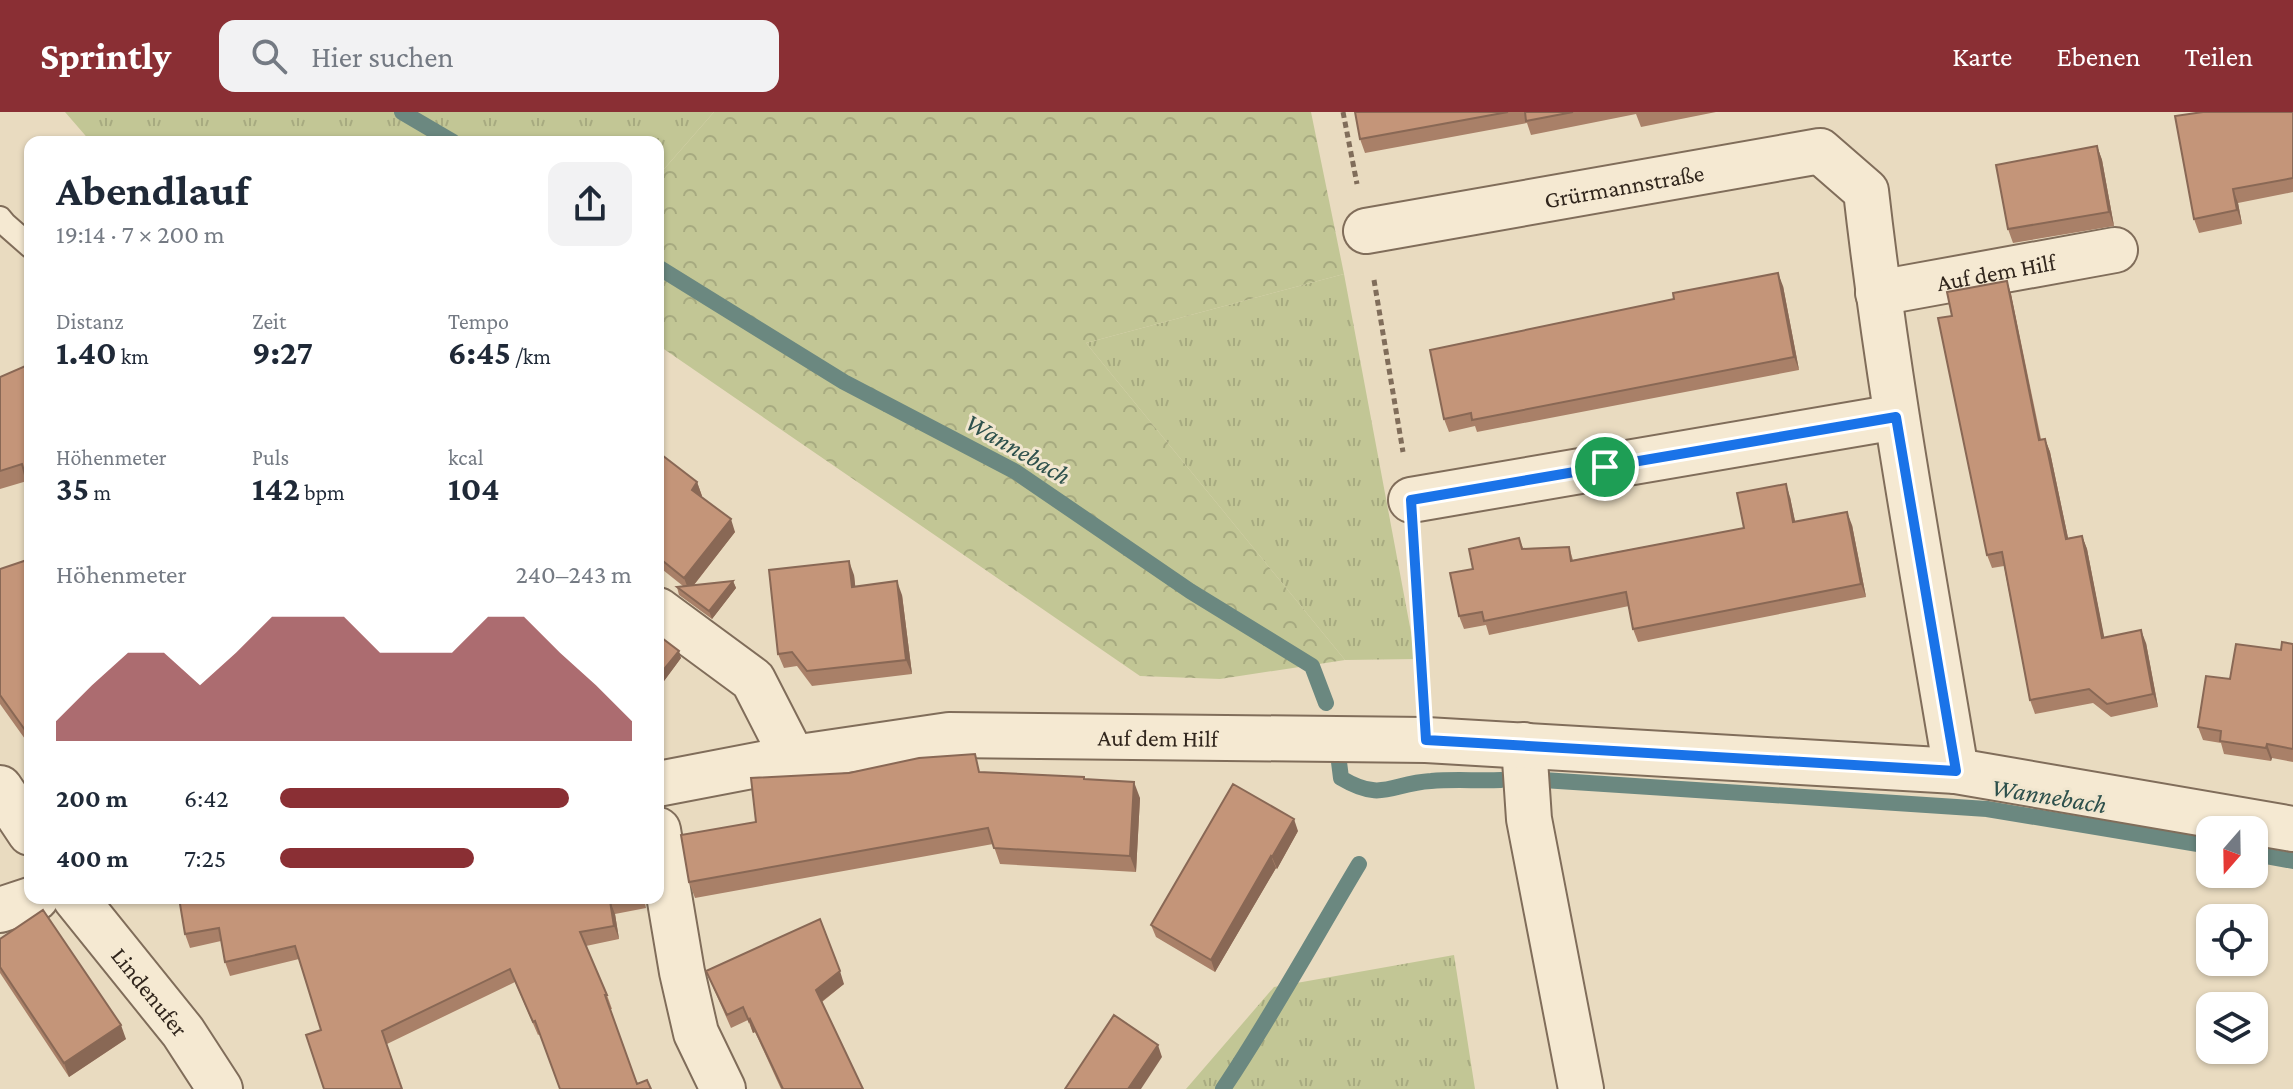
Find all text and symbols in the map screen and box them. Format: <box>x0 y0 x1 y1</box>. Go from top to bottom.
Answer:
search box <box>219 20 779 92</box>
icon: search <box>247 34 291 78</box>
text: Sprintly <box>40 35 171 77</box>
text: Hier suchen <box>311 40 454 73</box>
text: Karte <box>1952 41 2012 72</box>
text: Ebenen <box>2056 41 2141 72</box>
text: Teilen <box>2185 41 2253 72</box>
street label: Grürmannstraße <box>1542 158 1706 213</box>
button: share <box>548 162 632 246</box>
text: Abendlauf <box>56 166 249 214</box>
text: 19:14 · 7 × 200 m <box>56 220 225 249</box>
street label: Auf dem Hilf <box>1935 247 2059 296</box>
text: Distanz <box>56 309 124 334</box>
text: Zeit <box>252 309 286 334</box>
text: Tempo <box>448 309 509 334</box>
text: 1.40 <box>56 334 117 371</box>
text: 9:27 <box>252 334 313 371</box>
text: 6:45 <box>448 334 511 371</box>
text: km <box>117 344 149 369</box>
text: /km <box>511 344 551 369</box>
water label: Wannebach <box>960 407 1076 491</box>
pin <box>1571 433 1639 501</box>
text: Höhenmeter <box>56 445 167 470</box>
text: Puls <box>252 445 289 470</box>
text: kcal <box>448 445 483 470</box>
icon: arrive <box>1583 445 1627 489</box>
text: 35 <box>56 470 89 507</box>
text: 142 <box>252 470 300 507</box>
text: 104 <box>448 470 500 507</box>
text: m <box>89 480 111 505</box>
text: bpm <box>300 480 345 505</box>
text: Höhenmeter <box>56 560 187 589</box>
text: 240–243 m <box>515 560 632 589</box>
street label: Auf dem Hilf <box>1098 723 1220 751</box>
water label: Wannebach <box>1989 773 2109 819</box>
text: 200 m <box>56 784 128 813</box>
text: 6:42 <box>184 784 229 813</box>
north arrow <box>2196 816 2268 888</box>
map controls <box>2196 816 2268 1064</box>
text: 400 m <box>56 844 129 873</box>
text: 7:25 <box>184 844 226 873</box>
button: locate <box>2196 904 2268 976</box>
street label: Lindenufer <box>107 942 194 1042</box>
button: layers <box>2196 992 2268 1064</box>

